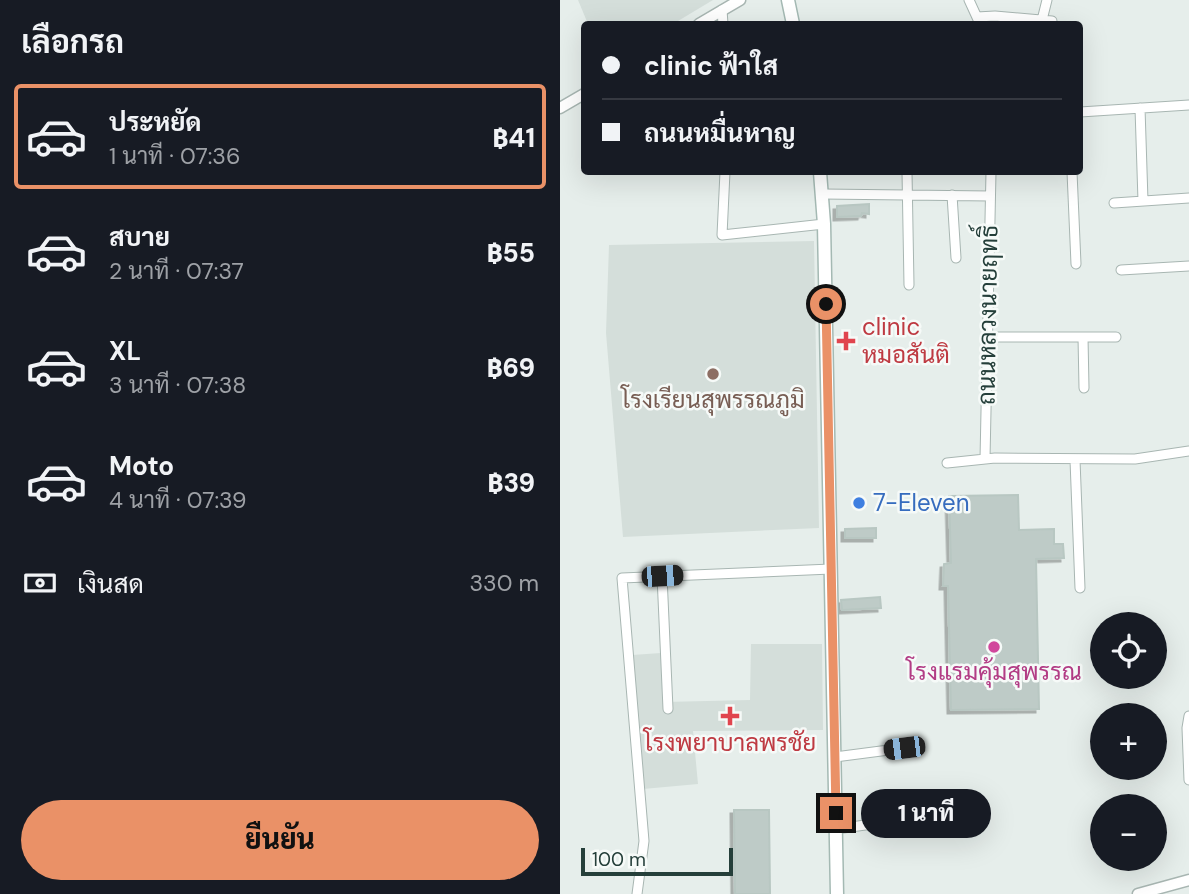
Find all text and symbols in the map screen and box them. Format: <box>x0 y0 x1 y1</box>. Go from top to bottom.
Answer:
text: เลือกรถ <box>21 21 124 63</box>
text: clinic ฟ้าใส <box>644 49 778 83</box>
icon: car <box>25 105 88 168</box>
text: ประหยัด <box>109 105 202 139</box>
text: ถนนหมื่นหาญ <box>644 116 796 150</box>
text: ฿41 <box>493 121 535 155</box>
text: 1 นาที · 07:36 <box>109 141 240 171</box>
icon: car <box>25 220 88 283</box>
text: สบาย <box>109 220 170 254</box>
street label: ถนนหลวงนายฤทธิ์ <box>965 224 1005 405</box>
text: ฿55 <box>487 236 535 270</box>
text: 2 นาที · 07:37 <box>109 256 244 286</box>
route start <box>810 288 842 320</box>
place label: clinic หมอสันติ <box>862 311 950 370</box>
marker: clinic หมอสันติ <box>836 331 856 351</box>
text: XL <box>109 334 141 368</box>
icon: car <box>25 335 88 398</box>
text: ฿69 <box>487 351 535 385</box>
marker: โรงเรียนสุพรรณภูมิ <box>705 366 721 382</box>
text: 3 นาที · 07:38 <box>109 370 246 400</box>
place label: โรงเรียนสุพรรณภูมิ <box>619 384 805 417</box>
text: Moto <box>109 449 174 483</box>
icon: car <box>25 450 88 513</box>
text: ฿39 <box>488 466 535 500</box>
text: 4 นาที · 07:39 <box>109 485 247 515</box>
place label: 7-Eleven <box>873 487 970 518</box>
marker: 7-Eleven <box>851 495 867 511</box>
icon: cash <box>21 564 59 602</box>
car <box>641 564 684 588</box>
text: เงินสด <box>77 567 144 601</box>
text: 330 m <box>469 568 539 598</box>
map controls <box>1090 612 1167 871</box>
button: locate <box>1090 612 1167 689</box>
marker: โรงแรมคุ้มสุพรรณ <box>986 639 1002 655</box>
place label: โรงแรมคุ้มสุพรรณ <box>904 656 1082 688</box>
button: + <box>1090 703 1167 780</box>
marker: โรงพยาบาลพรชัย <box>720 706 740 726</box>
place label: โรงพยาบาลพรชัย <box>642 727 816 758</box>
car <box>882 735 927 761</box>
callout: 1 นาที <box>860 788 990 838</box>
button: − <box>1090 794 1167 871</box>
route end <box>820 797 852 829</box>
text: 1 นาที <box>898 798 954 828</box>
button: ยืนยัน <box>21 800 539 880</box>
scale bar <box>581 845 733 877</box>
text: 100 m <box>592 847 646 872</box>

